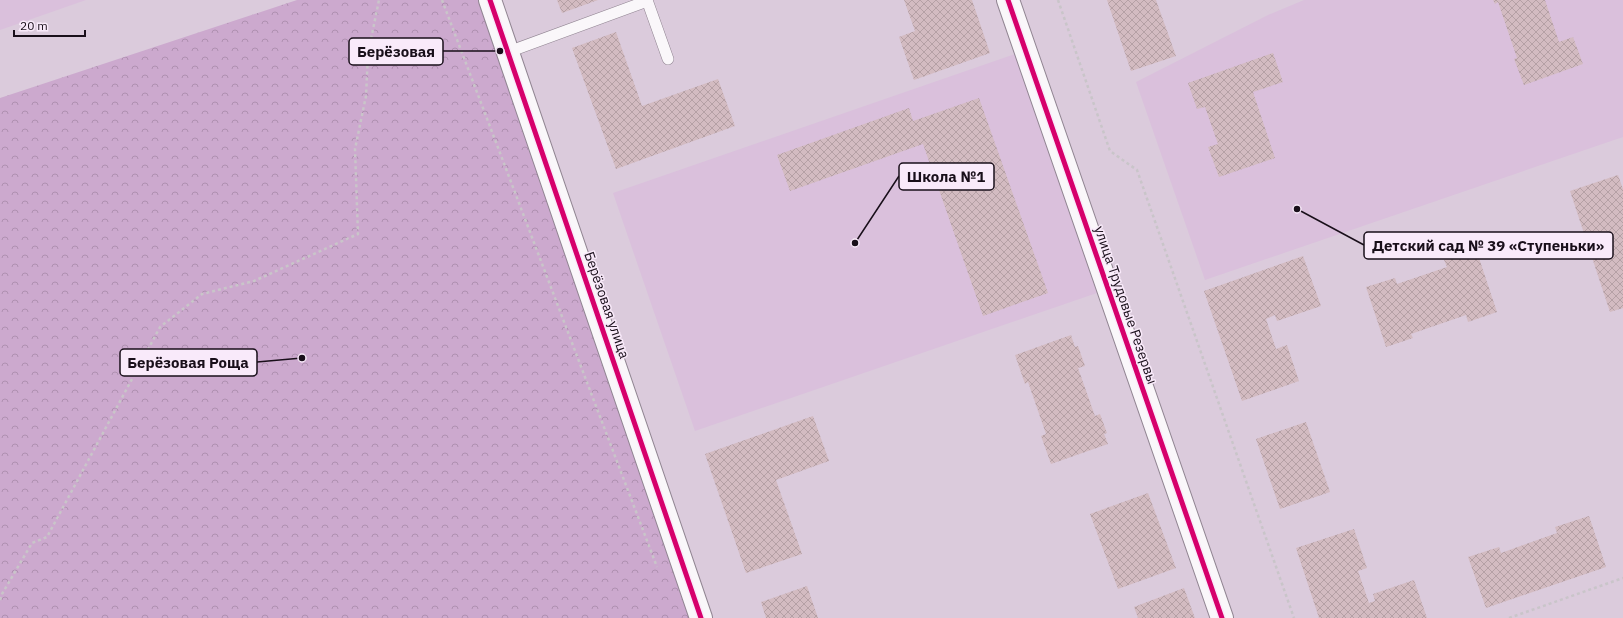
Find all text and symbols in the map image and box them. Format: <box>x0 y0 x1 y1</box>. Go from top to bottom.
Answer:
scale bar <box>14 12 85 38</box>
text: 20 m <box>20 18 48 33</box>
callout: Берёзовая <box>349 38 443 65</box>
text: Берёзовая <box>357 42 435 61</box>
callout: Школа №1 <box>899 163 994 190</box>
text: Школа №1 <box>907 167 985 186</box>
street label: улица Трудовые Резервы <box>1090 224 1162 386</box>
callout: Детский сад № 39 «Ступеньки» <box>1364 232 1613 259</box>
text: Детский сад № 39 «Ступеньки» <box>1372 236 1604 255</box>
street label: Берёзовая улица <box>580 249 634 361</box>
callout: Берёзовая Роща <box>120 349 257 376</box>
text: Берёзовая Роща <box>127 353 249 372</box>

